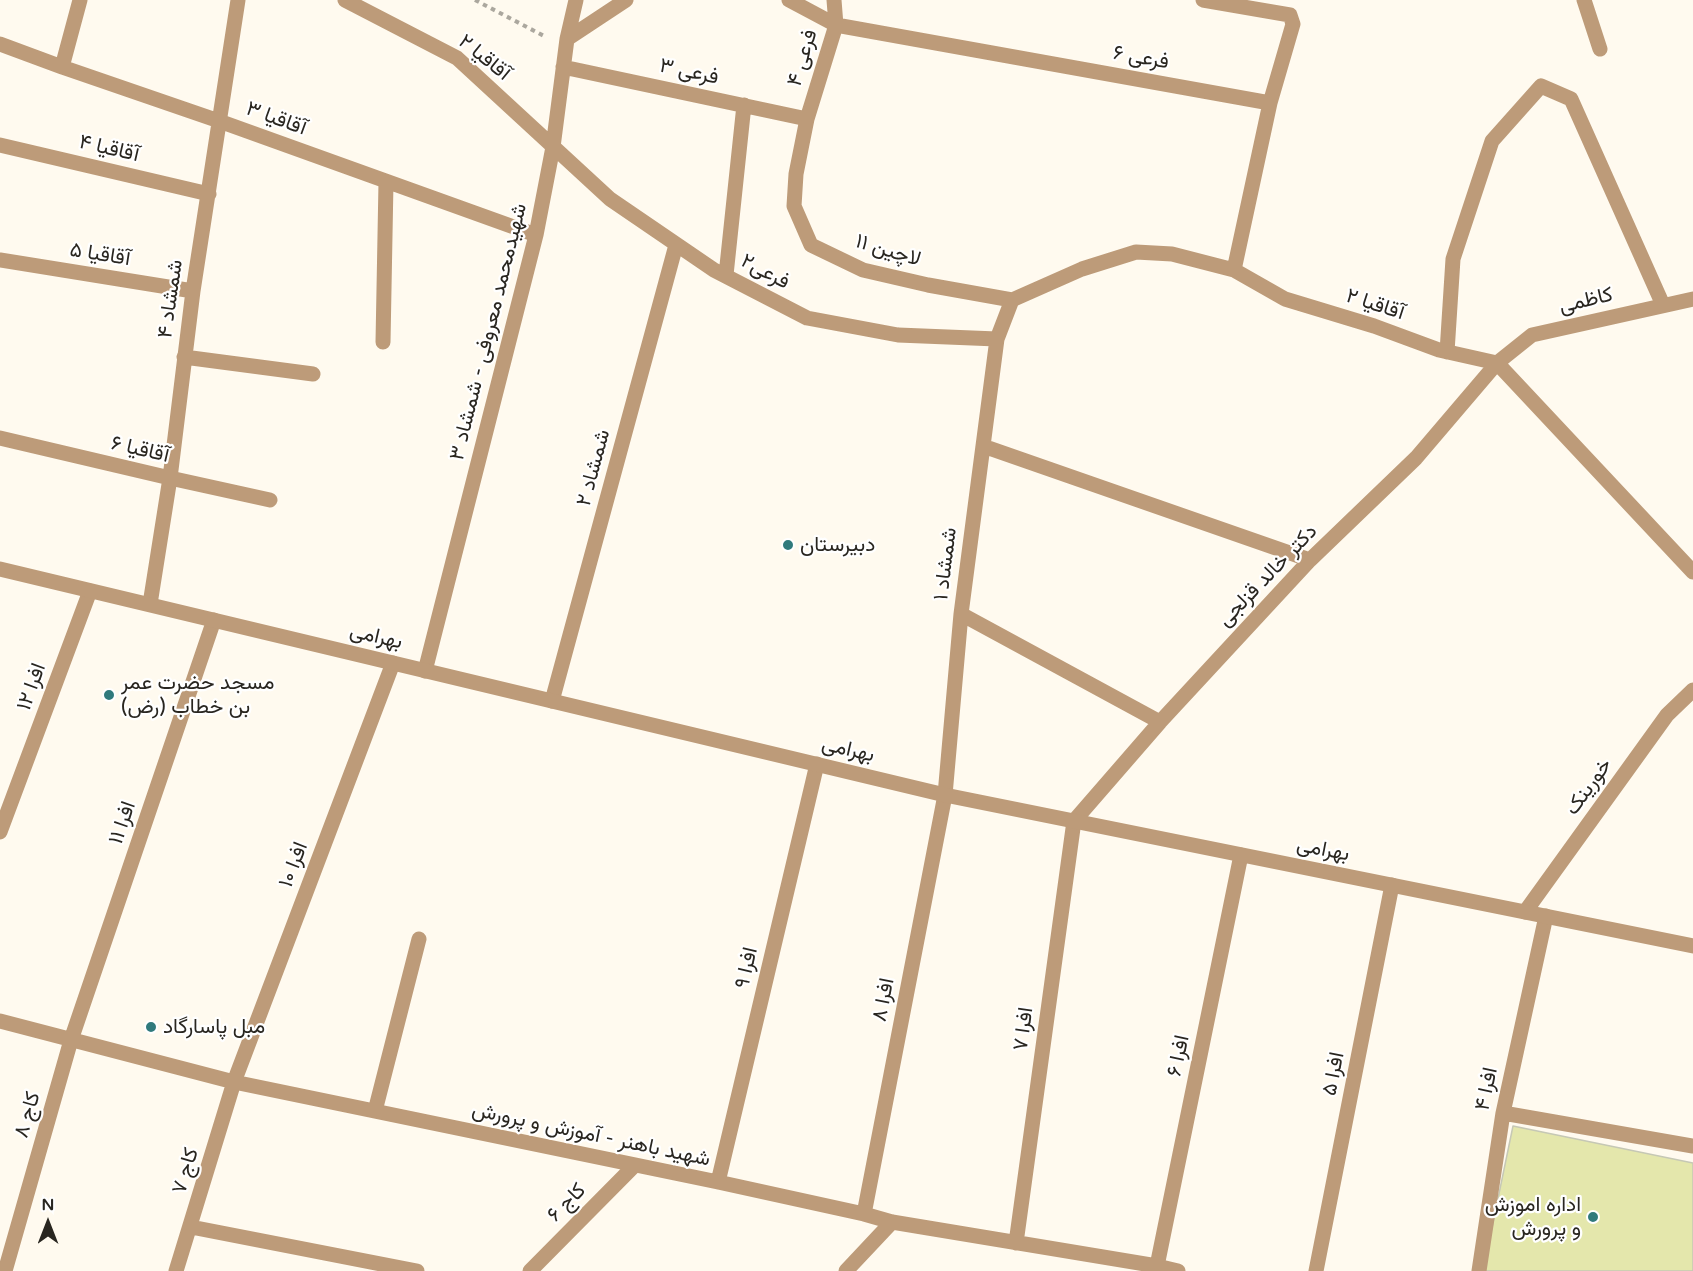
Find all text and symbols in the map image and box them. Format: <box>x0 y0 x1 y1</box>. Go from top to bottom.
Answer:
street label: فرعی ۴ <box>782 27 824 89</box>
street label: آقاقیا ۲ <box>453 29 515 87</box>
street label: فرعی ۶ <box>1111 41 1171 75</box>
street label: فرعی ۳ <box>657 53 721 91</box>
street label: آقاقیا ۳ <box>242 96 310 142</box>
street label: آقاقیا ۴ <box>77 130 141 168</box>
street label: شهیدمحمد معروفی - شمشاد ۳ <box>445 201 533 463</box>
street label: لاچین ۱۱ <box>852 229 924 273</box>
street label: آقاقیا ۵ <box>68 238 132 272</box>
street label: فرعی۲ <box>736 249 794 295</box>
street label: شمشاد ۴ <box>153 258 189 340</box>
street label: کاظمی <box>1557 283 1615 319</box>
street label: آقاقیا ۲ <box>1343 284 1407 326</box>
street label: شمشاد ۲ <box>572 427 616 509</box>
street label: آقاقیا ۶ <box>108 431 172 469</box>
street label: دکتر خالد قزلجی <box>1213 520 1323 632</box>
street label: شمشاد ۱ <box>929 526 963 602</box>
place label: دبیرستان <box>800 532 875 558</box>
marker: دبیرستان <box>781 538 795 552</box>
street label: بهرامی <box>347 619 405 655</box>
street label: افرا ۱۲ <box>12 660 52 714</box>
place label: مسجد حضرت عمر بن خطاب (رض) <box>121 670 274 720</box>
marker: مسجد حضرت عمر بن خطاب (رض) <box>102 688 116 702</box>
street label: بهرامی <box>819 732 877 768</box>
street label: خورینک <box>1560 754 1618 820</box>
street label: افرا ۱۱ <box>104 798 142 848</box>
street label: بهرامی <box>1294 833 1352 867</box>
street label: افرا ۱۰ <box>274 839 314 891</box>
street label: افرا ۹ <box>730 945 764 991</box>
street label: افرا ۸ <box>867 976 901 1024</box>
street label: افرا ۷ <box>1008 1006 1040 1052</box>
place label: مبل پاسارگاد <box>163 1014 265 1040</box>
marker: مبل پاسارگاد <box>144 1020 158 1034</box>
street label: افرا ۶ <box>1162 1033 1196 1079</box>
street label: افرا ۵ <box>1317 1050 1351 1098</box>
street label: افرا ۴ <box>1470 1065 1504 1113</box>
street label: کاج ۸ <box>9 1089 47 1141</box>
street label: شهید باهنر - آموزش و پرورش <box>470 1097 712 1173</box>
street label: کاج ۷ <box>167 1145 205 1197</box>
street label: کاج ۶ <box>542 1178 592 1228</box>
place label: اداره اموزش و پرورش <box>1485 1192 1581 1242</box>
north arrow <box>18 1193 78 1253</box>
text: N <box>42 1195 54 1215</box>
marker: اداره اموزش و پرورش <box>1586 1210 1600 1224</box>

